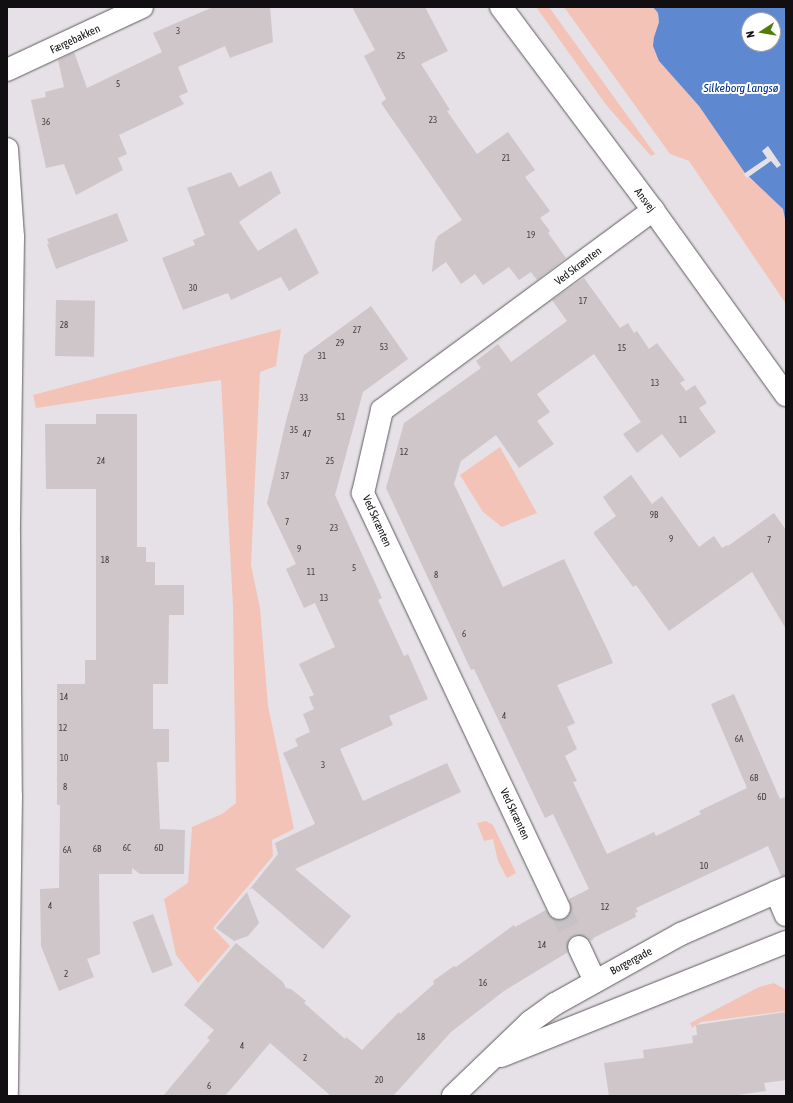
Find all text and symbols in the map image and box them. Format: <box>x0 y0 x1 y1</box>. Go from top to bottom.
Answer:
north arrow <box>741 12 781 52</box>
street label: Færgebakken <box>48 22 102 56</box>
house number: 3 <box>176 26 180 36</box>
text: N <box>744 30 757 39</box>
house number: 25 <box>397 51 405 61</box>
house number: 5 <box>116 79 120 89</box>
water label: Silkeborg Langsø <box>704 82 778 96</box>
house number: 23 <box>429 115 437 125</box>
house number: 36 <box>42 117 50 127</box>
house number: 21 <box>502 153 510 163</box>
street label: Ansvej <box>632 185 658 215</box>
house number: 19 <box>527 230 535 240</box>
street label: Ved Skrænten <box>552 244 604 288</box>
house number: 30 <box>189 283 197 293</box>
house number: 17 <box>579 296 587 306</box>
house number: 28 <box>60 320 68 330</box>
house number: 27 <box>353 325 361 335</box>
house number: 29 <box>336 338 344 348</box>
house number: 53 <box>380 342 388 352</box>
house number: 15 <box>618 343 626 353</box>
house number: 31 <box>318 351 326 361</box>
house number: 13 <box>651 378 659 388</box>
house number: 33 <box>300 393 308 403</box>
house number: 51 <box>337 412 345 422</box>
house number: 11 <box>679 415 687 425</box>
house number: 35 <box>290 425 298 435</box>
house number: 47 <box>303 429 311 439</box>
house number: 12 <box>400 447 408 457</box>
house number: 24 <box>97 456 105 466</box>
house number: 25 <box>326 456 334 466</box>
house number: 37 <box>281 471 289 481</box>
street label: Ved Skrænten <box>360 493 394 549</box>
house number: 9B <box>650 510 658 520</box>
house number: 7 <box>285 517 289 527</box>
house number: 23 <box>330 523 338 533</box>
house number: 9 <box>669 534 673 544</box>
house number: 7 <box>767 535 771 545</box>
house number: 9 <box>297 544 301 554</box>
house number: 18 <box>101 555 109 565</box>
house number: 5 <box>352 563 356 573</box>
house number: 11 <box>307 567 315 577</box>
house number: 8 <box>434 570 438 580</box>
house number: 13 <box>320 593 328 603</box>
house number: 6 <box>462 629 466 639</box>
house number: 14 <box>60 692 68 702</box>
house number: 4 <box>502 711 506 721</box>
house number: 12 <box>59 723 67 733</box>
house number: 6A <box>735 734 743 744</box>
house number: 10 <box>60 753 68 763</box>
house number: 3 <box>321 760 325 770</box>
house number: 6B <box>750 773 758 783</box>
house number: 8 <box>63 782 67 792</box>
street label: Ved Skrænten <box>497 786 533 842</box>
house number: 6D <box>757 792 767 802</box>
house number: 6C <box>123 843 131 853</box>
house number: 6D <box>154 843 164 853</box>
house number: 6B <box>93 844 101 854</box>
house number: 6A <box>63 845 71 855</box>
house number: 10 <box>700 861 708 871</box>
house number: 4 <box>48 901 52 911</box>
house number: 12 <box>601 902 609 912</box>
house number: 14 <box>538 940 546 950</box>
street label: Borgergade <box>608 944 654 978</box>
house number: 2 <box>64 969 68 979</box>
house number: 16 <box>479 978 487 988</box>
house number: 18 <box>417 1032 425 1042</box>
house number: 4 <box>240 1041 244 1051</box>
house number: 2 <box>303 1053 307 1063</box>
house number: 20 <box>375 1075 383 1085</box>
house number: 6 <box>207 1081 211 1091</box>

